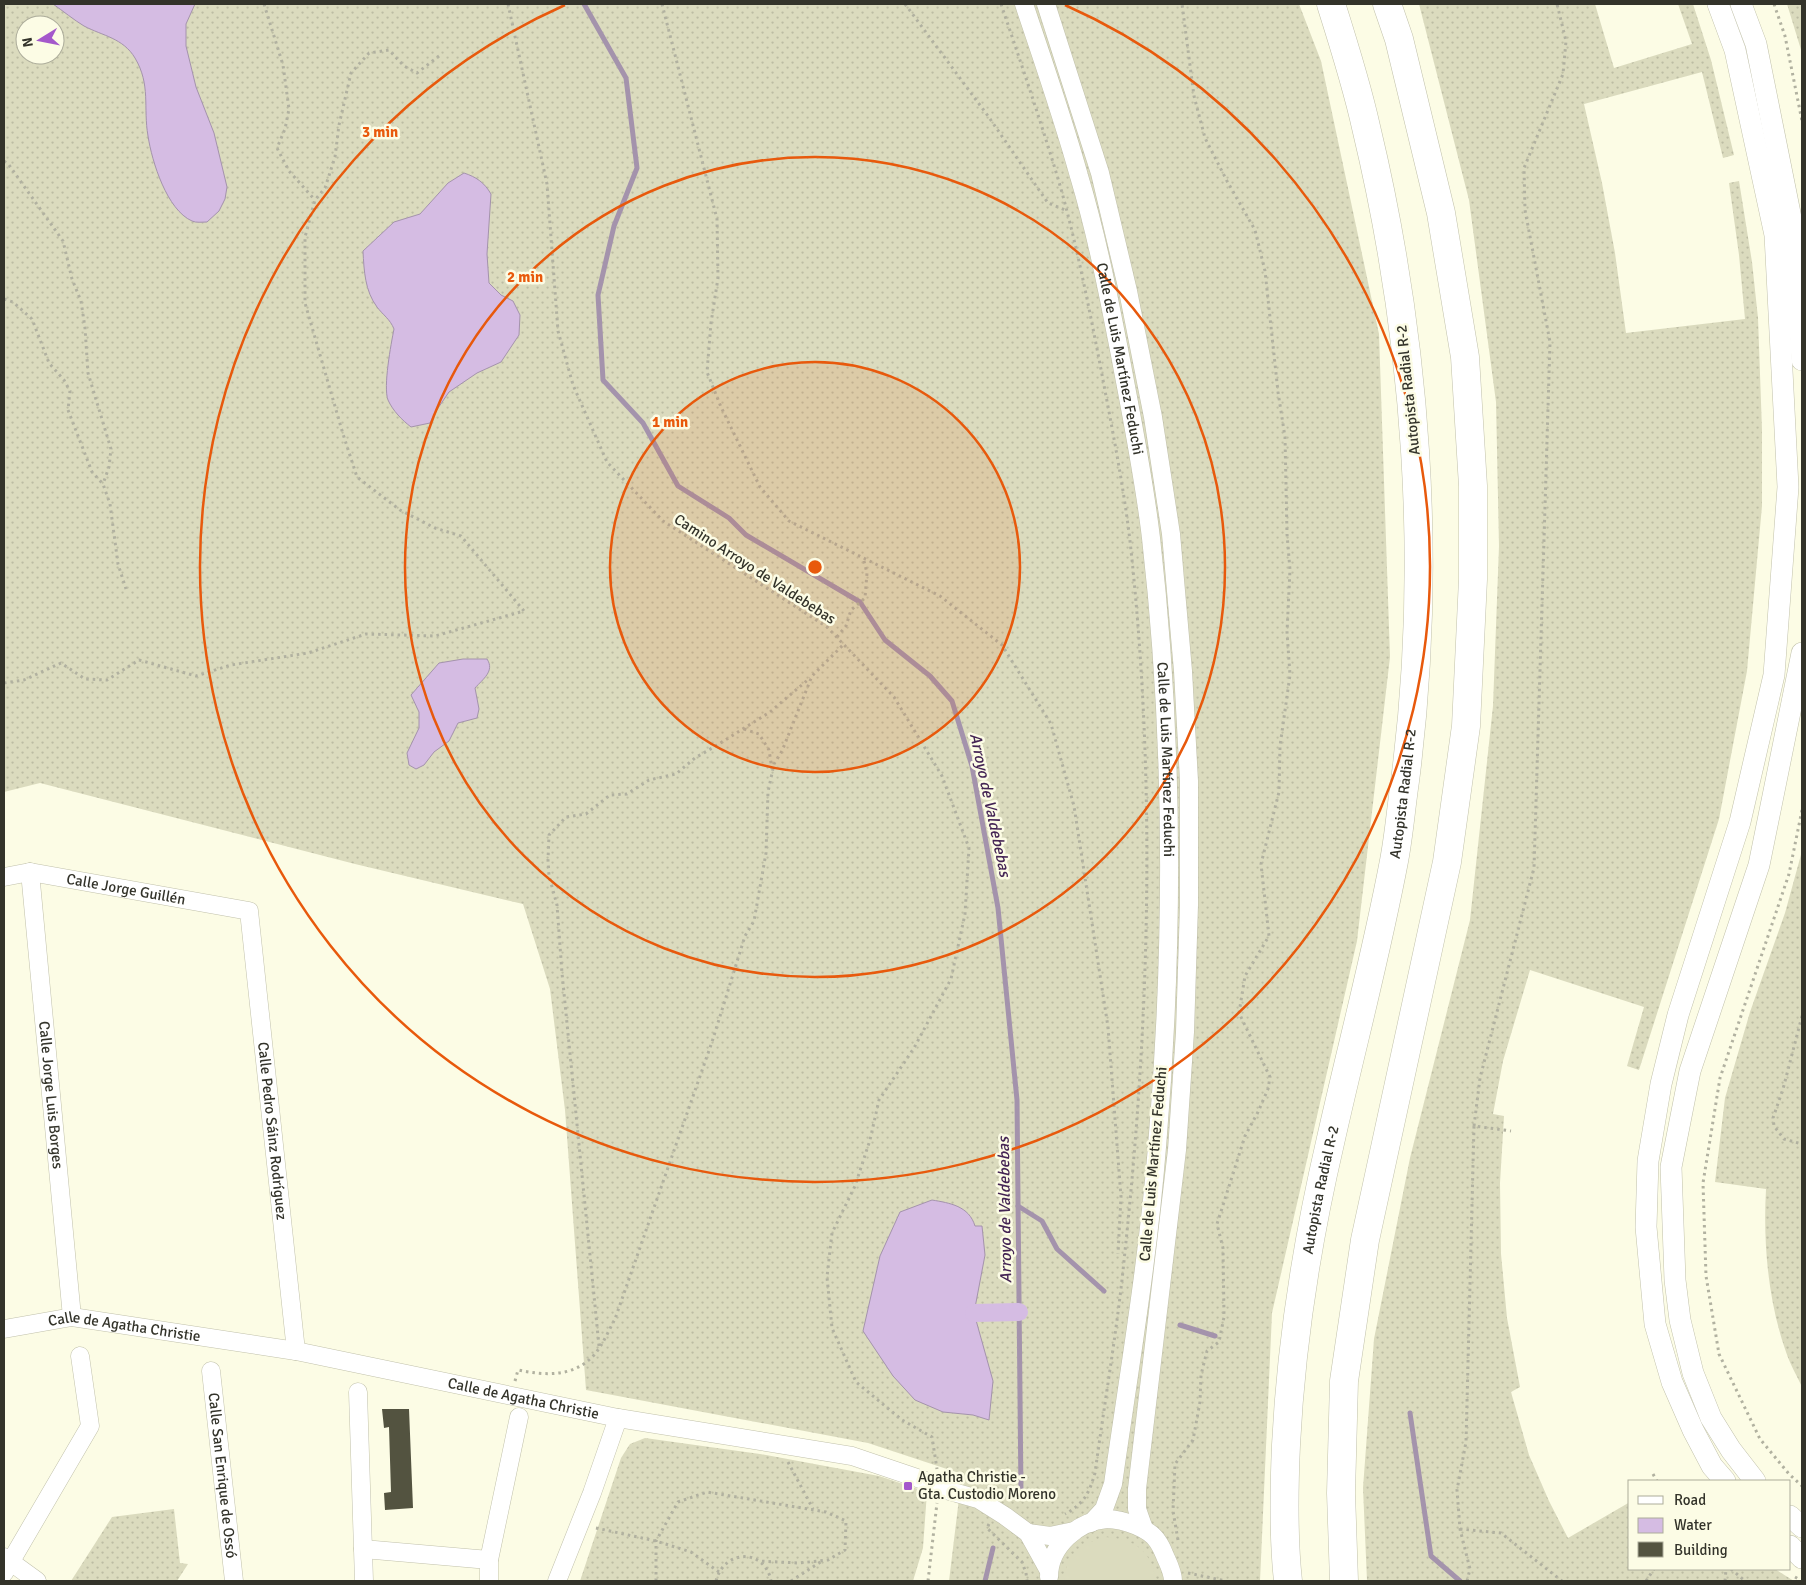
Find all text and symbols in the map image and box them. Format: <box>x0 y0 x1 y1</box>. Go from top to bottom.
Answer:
north arrow <box>15 15 65 65</box>
text: N <box>18 36 37 48</box>
text: 3 min <box>362 123 398 141</box>
street label: Calle de Luis Martínez Feduchi <box>1092 261 1147 456</box>
text: 2 min <box>507 268 543 286</box>
street label: Autopista Radial R-2 <box>1392 324 1424 456</box>
text: 1 min <box>652 413 688 431</box>
street label: Camino Arroyo de Valdebebas <box>671 510 839 628</box>
centre of rings <box>806 558 824 576</box>
street label: Calle de Luis Martínez Feduchi <box>1153 661 1178 857</box>
street label: Autopista Radial R-2 <box>1386 728 1420 860</box>
water label: Arroyo de Valdebebas <box>965 731 1015 881</box>
street label: Calle Jorge Guillén <box>65 870 187 909</box>
street label: Calle Jorge Luis Borges <box>35 1020 67 1170</box>
street label: Calle Pedro Sáinz Rodríguez <box>254 1041 291 1221</box>
street label: Calle de Luis Martínez Feduchi <box>1136 1066 1170 1262</box>
street label: Autopista Radial R-2 <box>1299 1124 1343 1255</box>
water label: Arroyo de Valdebebas <box>994 1135 1016 1283</box>
street label: Calle de Agatha Christie <box>47 1308 202 1345</box>
street label: Calle de Agatha Christie <box>446 1374 601 1423</box>
street label: Calle San Enrique de Ossó <box>204 1392 240 1559</box>
place label: Agatha Christie - Gta. Custodio Moreno <box>918 1468 1056 1503</box>
marker: Agatha Christie - Gta. Custodio Moreno <box>902 1480 914 1492</box>
legend <box>1628 1480 1791 1570</box>
text: Road <box>1674 1491 1706 1509</box>
text: Water <box>1674 1516 1712 1534</box>
text: Building <box>1674 1541 1728 1559</box>

